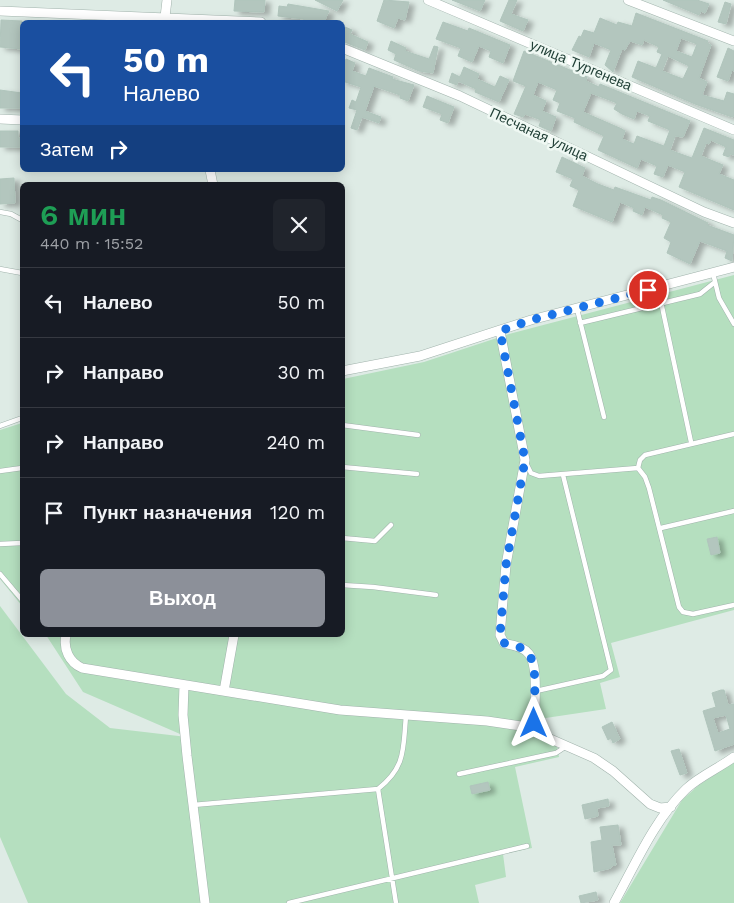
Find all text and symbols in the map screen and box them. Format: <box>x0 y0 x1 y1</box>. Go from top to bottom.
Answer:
street label: улица Тургенева <box>528 36 634 94</box>
text: 50 m <box>123 39 209 81</box>
icon: left <box>40 40 105 105</box>
text: Налево <box>123 81 200 106</box>
street label: Песчаная улица <box>488 104 591 164</box>
icon: right <box>104 135 132 163</box>
text: Затем <box>40 138 94 161</box>
text: 6 мин <box>40 197 126 232</box>
button: close <box>273 199 325 251</box>
text: 440 m · 15:52 <box>40 234 143 253</box>
pin <box>627 269 669 311</box>
icon: arrive <box>634 276 662 304</box>
icon: left <box>40 289 68 317</box>
text: Налево <box>83 291 153 314</box>
text: 50 m <box>278 291 325 314</box>
icon: right <box>40 359 68 387</box>
text: Направо <box>83 361 164 384</box>
text: 30 m <box>278 361 325 384</box>
icon: right <box>40 429 68 457</box>
text: Направо <box>83 431 164 454</box>
text: 240 m <box>266 431 325 454</box>
icon: arrive <box>40 499 68 527</box>
text: Пункт назначения <box>83 501 252 524</box>
text: 120 m <box>270 501 325 524</box>
button: Выход <box>40 569 325 627</box>
position arrow <box>507 696 559 748</box>

